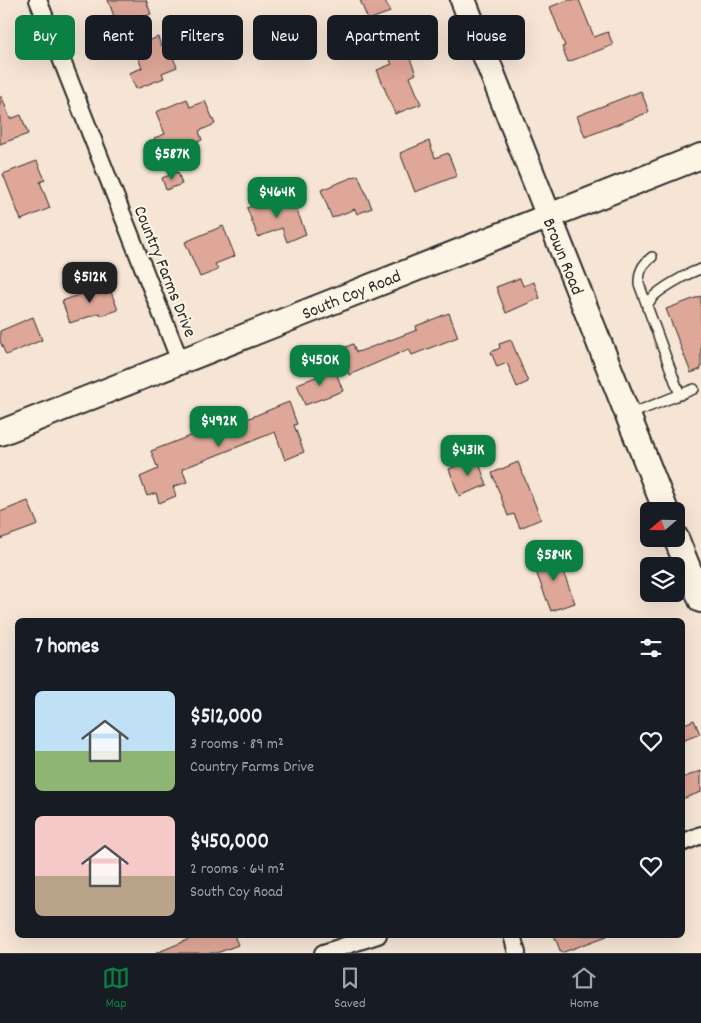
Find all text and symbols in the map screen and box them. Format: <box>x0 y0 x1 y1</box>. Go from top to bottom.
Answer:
chip: Buy <box>15 15 75 60</box>
chip: Rent <box>85 15 152 60</box>
chip: Filters <box>162 15 243 60</box>
chip: New <box>253 15 317 60</box>
chip: Apartment <box>327 15 438 60</box>
chip: House <box>448 15 525 60</box>
pin: $587K <box>137 138 207 181</box>
text: $587K <box>154 143 190 166</box>
pin: $464K <box>242 176 312 219</box>
text: $464K <box>259 181 295 204</box>
street label: Country Farms Drive <box>126 203 201 341</box>
street label: Brown Road <box>535 215 588 299</box>
pin: $512K <box>55 262 125 304</box>
street label: South Coy Road <box>299 265 405 328</box>
text: $512K <box>73 266 107 289</box>
pin: $450K <box>285 344 355 387</box>
text: $450K <box>301 349 339 372</box>
pin: $492K <box>184 406 254 448</box>
text: $492K <box>201 410 237 433</box>
pin: $431K <box>433 434 503 477</box>
text: $431K <box>452 439 484 462</box>
north arrow <box>640 502 685 548</box>
map controls <box>640 502 685 602</box>
pin: $584K <box>519 540 589 582</box>
text: $584K <box>536 544 572 567</box>
button: layers <box>640 557 685 602</box>
text: 7 homes <box>35 633 99 663</box>
icon: filters <box>637 634 665 662</box>
text: $512,000 <box>190 703 262 733</box>
icon: home <box>75 711 135 771</box>
icon: heart <box>637 727 665 755</box>
text: 3 rooms · 89 m² <box>190 733 284 756</box>
text: Country Farms Drive <box>190 756 314 779</box>
text: $450,000 <box>190 828 269 858</box>
icon: home <box>75 836 135 896</box>
icon: heart <box>637 852 665 880</box>
text: 2 rooms · 64 m² <box>190 858 285 881</box>
text: South Coy Road <box>190 881 283 904</box>
tab: Map <box>102 964 130 1014</box>
tab: Saved <box>334 964 366 1014</box>
tab: Home <box>570 964 599 1014</box>

